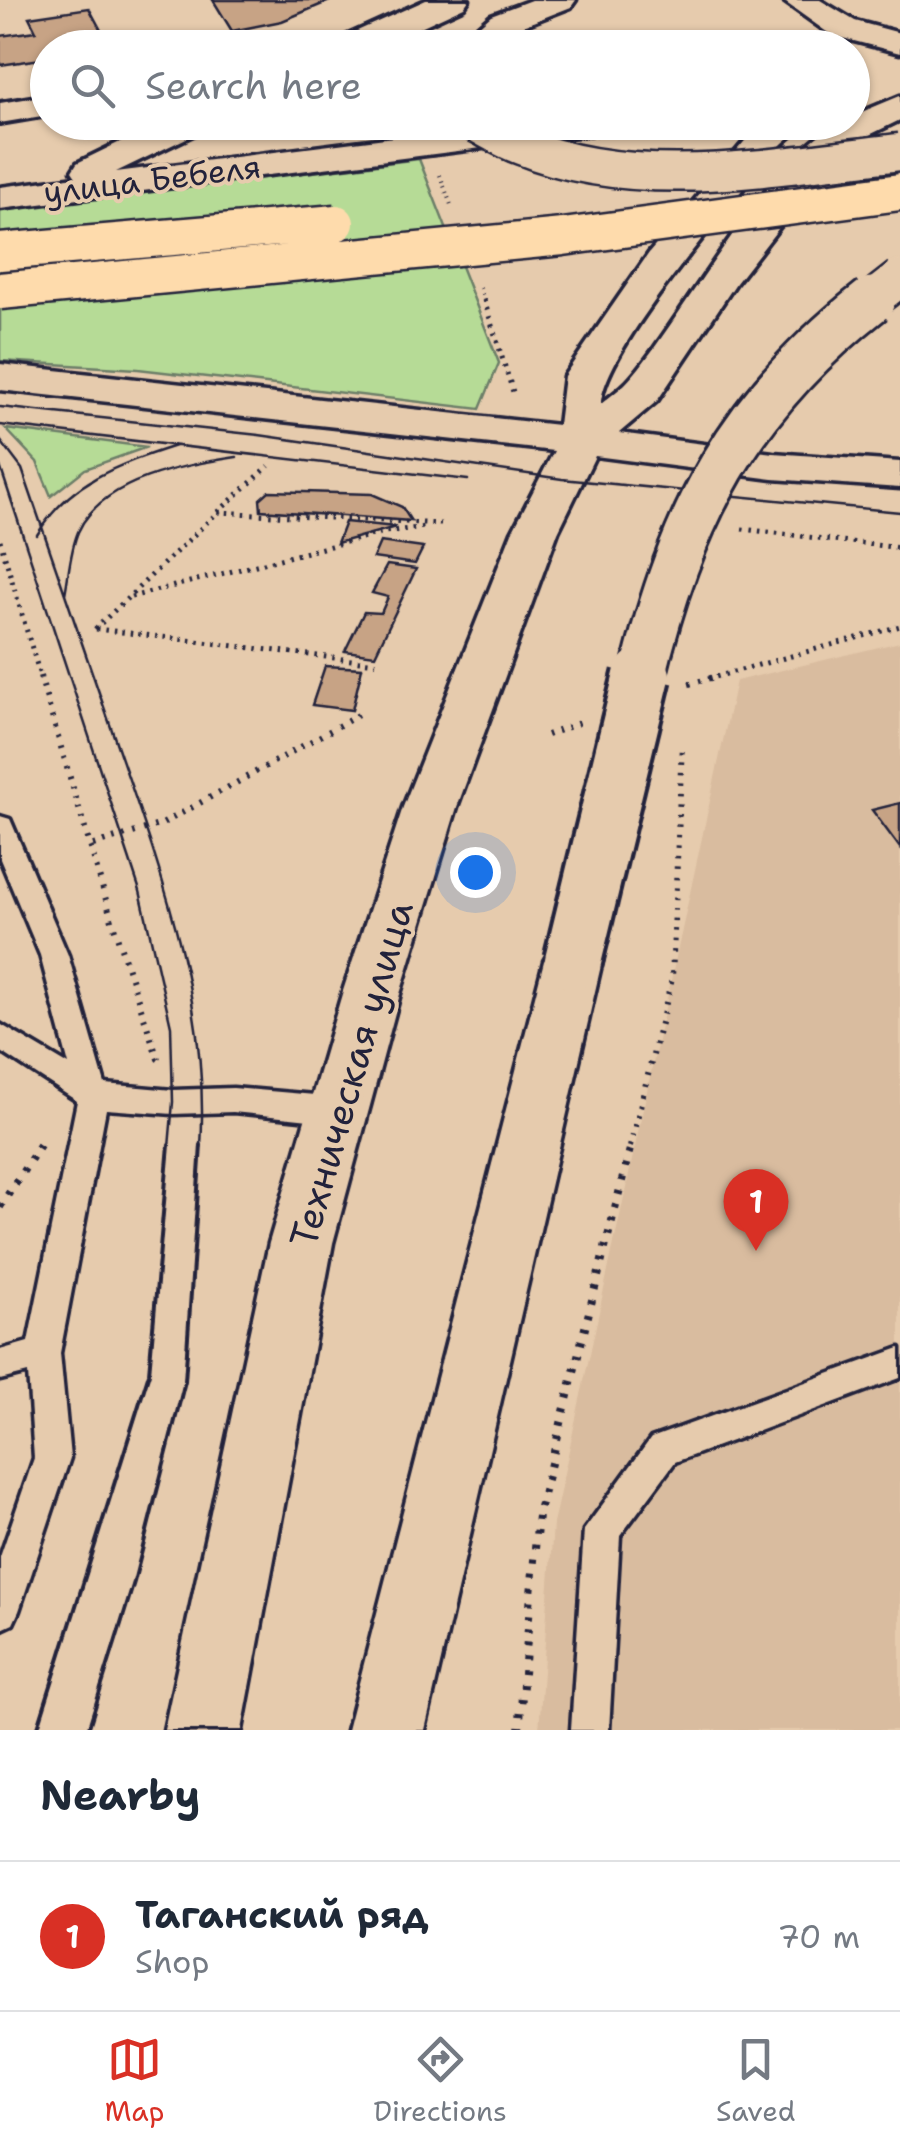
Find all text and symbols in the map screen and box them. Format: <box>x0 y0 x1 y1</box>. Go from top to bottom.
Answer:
search box <box>30 30 870 140</box>
icon: search <box>65 58 120 113</box>
text: Search here <box>145 60 362 111</box>
street label: улица Бебеля <box>41 144 263 214</box>
your location <box>450 847 501 898</box>
street label: Техническая улица <box>277 895 425 1253</box>
pin: 1 <box>724 1168 788 1251</box>
text: Nearby <box>40 1767 200 1823</box>
text: Таганский ряд <box>135 1889 429 1940</box>
text: 1 <box>65 1915 80 1958</box>
text: 70 m <box>777 1915 860 1958</box>
text: Shop <box>135 1940 210 1983</box>
tab: Map <box>105 2032 164 2130</box>
tab: Directions <box>373 2032 507 2130</box>
tab: Saved <box>716 2032 795 2130</box>

